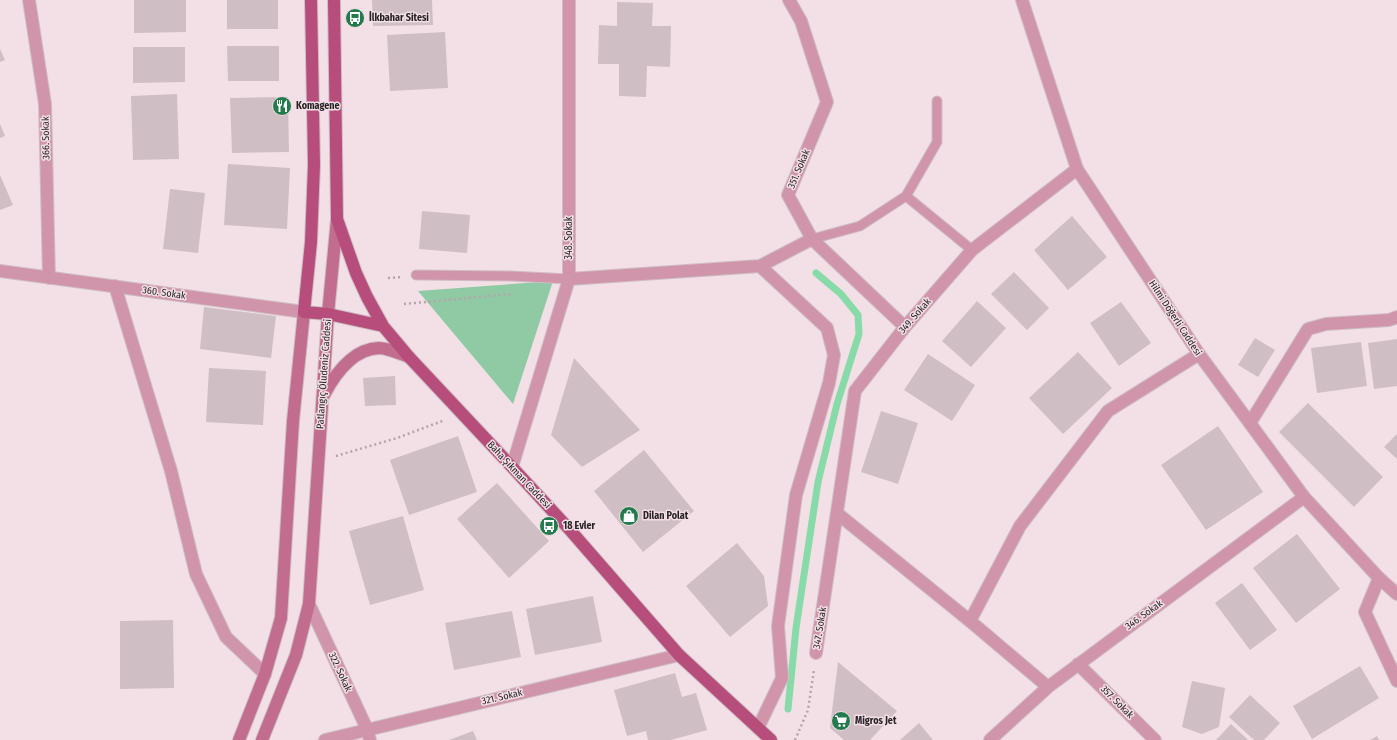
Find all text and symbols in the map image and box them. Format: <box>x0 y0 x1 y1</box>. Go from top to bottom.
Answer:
bus stop icon: İlkbahar Sitesi <box>344 7 366 29</box>
place label: İlkbahar Sitesi <box>369 11 429 24</box>
restaurant icon: Komagene <box>271 95 293 117</box>
place label: Komagene <box>296 100 340 112</box>
street label: 366. Sokak <box>40 116 52 160</box>
street label: 351. Sokak <box>785 147 813 190</box>
street label: 348. Sokak <box>563 216 575 260</box>
street label: Hilmi Döğerli Caddesi <box>1146 278 1204 358</box>
street label: 360. Sokak <box>142 284 187 302</box>
street label: 349. Sokak <box>896 296 934 336</box>
street label: Patlangıç Öludeniz Caddesi <box>313 319 334 429</box>
street label: Baha Şıkman Caddesi <box>485 439 553 511</box>
shop icon: Dilan Polat <box>618 505 640 527</box>
place label: Dilan Polat <box>643 510 689 522</box>
bus stop icon: 18 Evler <box>538 515 560 537</box>
place label: 18 Evler <box>563 520 596 532</box>
street label: 346. Sokak <box>1123 597 1165 633</box>
street label: 347. Sokak <box>811 606 829 650</box>
street label: 322. Sokak <box>326 650 354 694</box>
street label: 357. Sokak <box>1098 683 1136 721</box>
street label: 321. Sokak <box>481 686 524 707</box>
supermarket icon: Migros Jet <box>830 710 852 732</box>
place label: Migros Jet <box>855 715 897 727</box>

